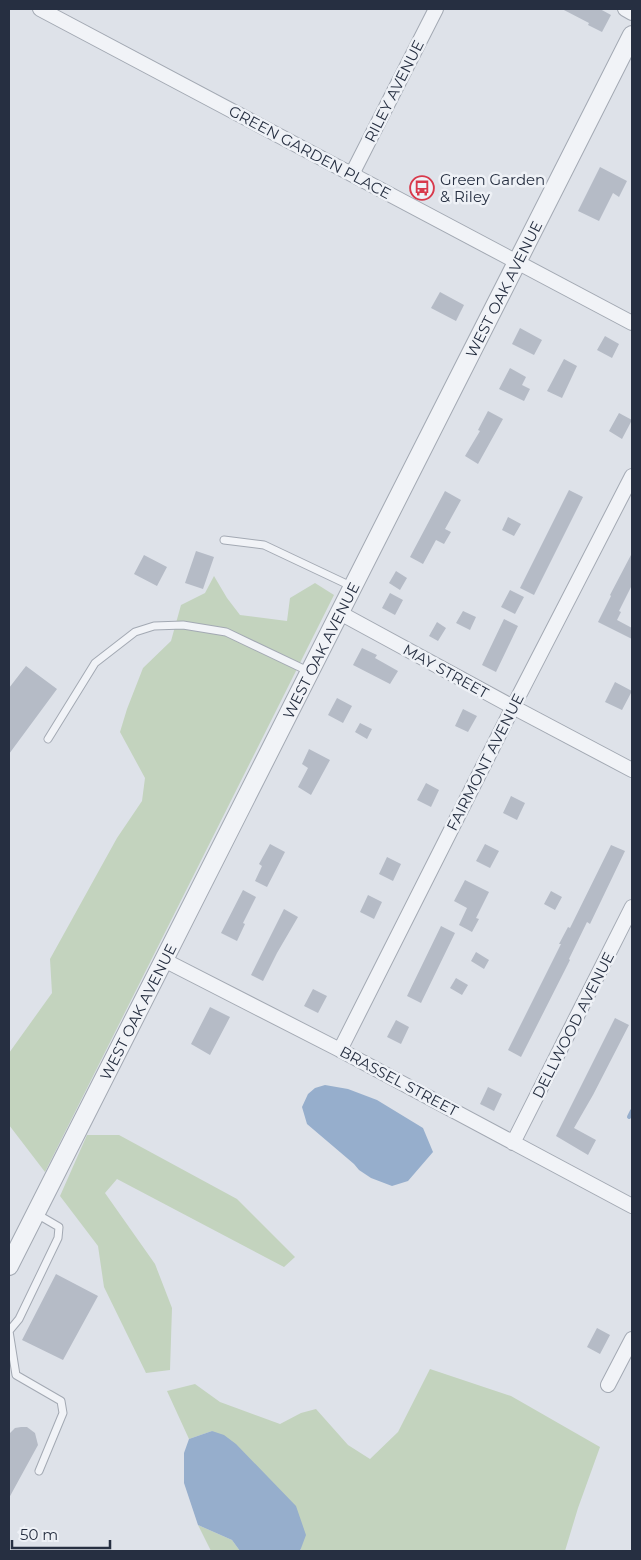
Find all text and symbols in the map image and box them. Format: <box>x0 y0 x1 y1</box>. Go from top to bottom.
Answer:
street label: RILEY AVENUE <box>360 37 428 145</box>
street label: GREEN GARDEN PLACE <box>226 101 394 203</box>
place label: Green Garden & Riley <box>440 170 545 206</box>
bus stop icon: Green Garden & Riley <box>409 175 435 201</box>
street label: WEST OAK AVENUE <box>461 218 546 360</box>
street label: WEST OAK AVENUE <box>278 579 363 722</box>
street label: MAY STREET <box>400 640 493 703</box>
street label: FAIRMONT AVENUE <box>442 690 528 834</box>
street label: WEST OAK AVENUE <box>95 940 180 1083</box>
street label: DELLWOOD AVENUE <box>528 949 618 1101</box>
street label: BRASSEL STREET <box>337 1042 462 1120</box>
scale bar <box>12 1518 110 1550</box>
text: 50 m <box>20 1525 58 1544</box>

